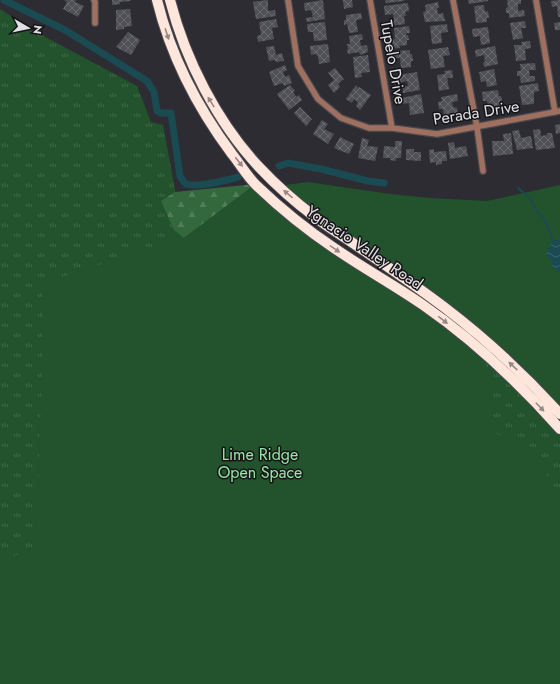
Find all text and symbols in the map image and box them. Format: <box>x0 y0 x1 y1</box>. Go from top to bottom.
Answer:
north arrow <box>8 8 48 48</box>
street label: Tupelo Drive <box>375 18 412 106</box>
text: N <box>29 24 46 35</box>
one-way arrow <box>164 29 170 41</box>
street label: Perada Drive <box>431 94 521 131</box>
one-way arrow <box>207 97 215 107</box>
one-way arrow <box>234 157 243 168</box>
one-way arrow <box>282 189 293 198</box>
street label: Ygnacio Valley Road <box>302 200 428 295</box>
one-way arrow <box>330 245 340 253</box>
one-way arrow <box>438 316 449 325</box>
one-way arrow <box>508 361 518 371</box>
one-way arrow <box>535 402 545 412</box>
park label: Lime Ridge Open Space <box>218 443 302 484</box>

